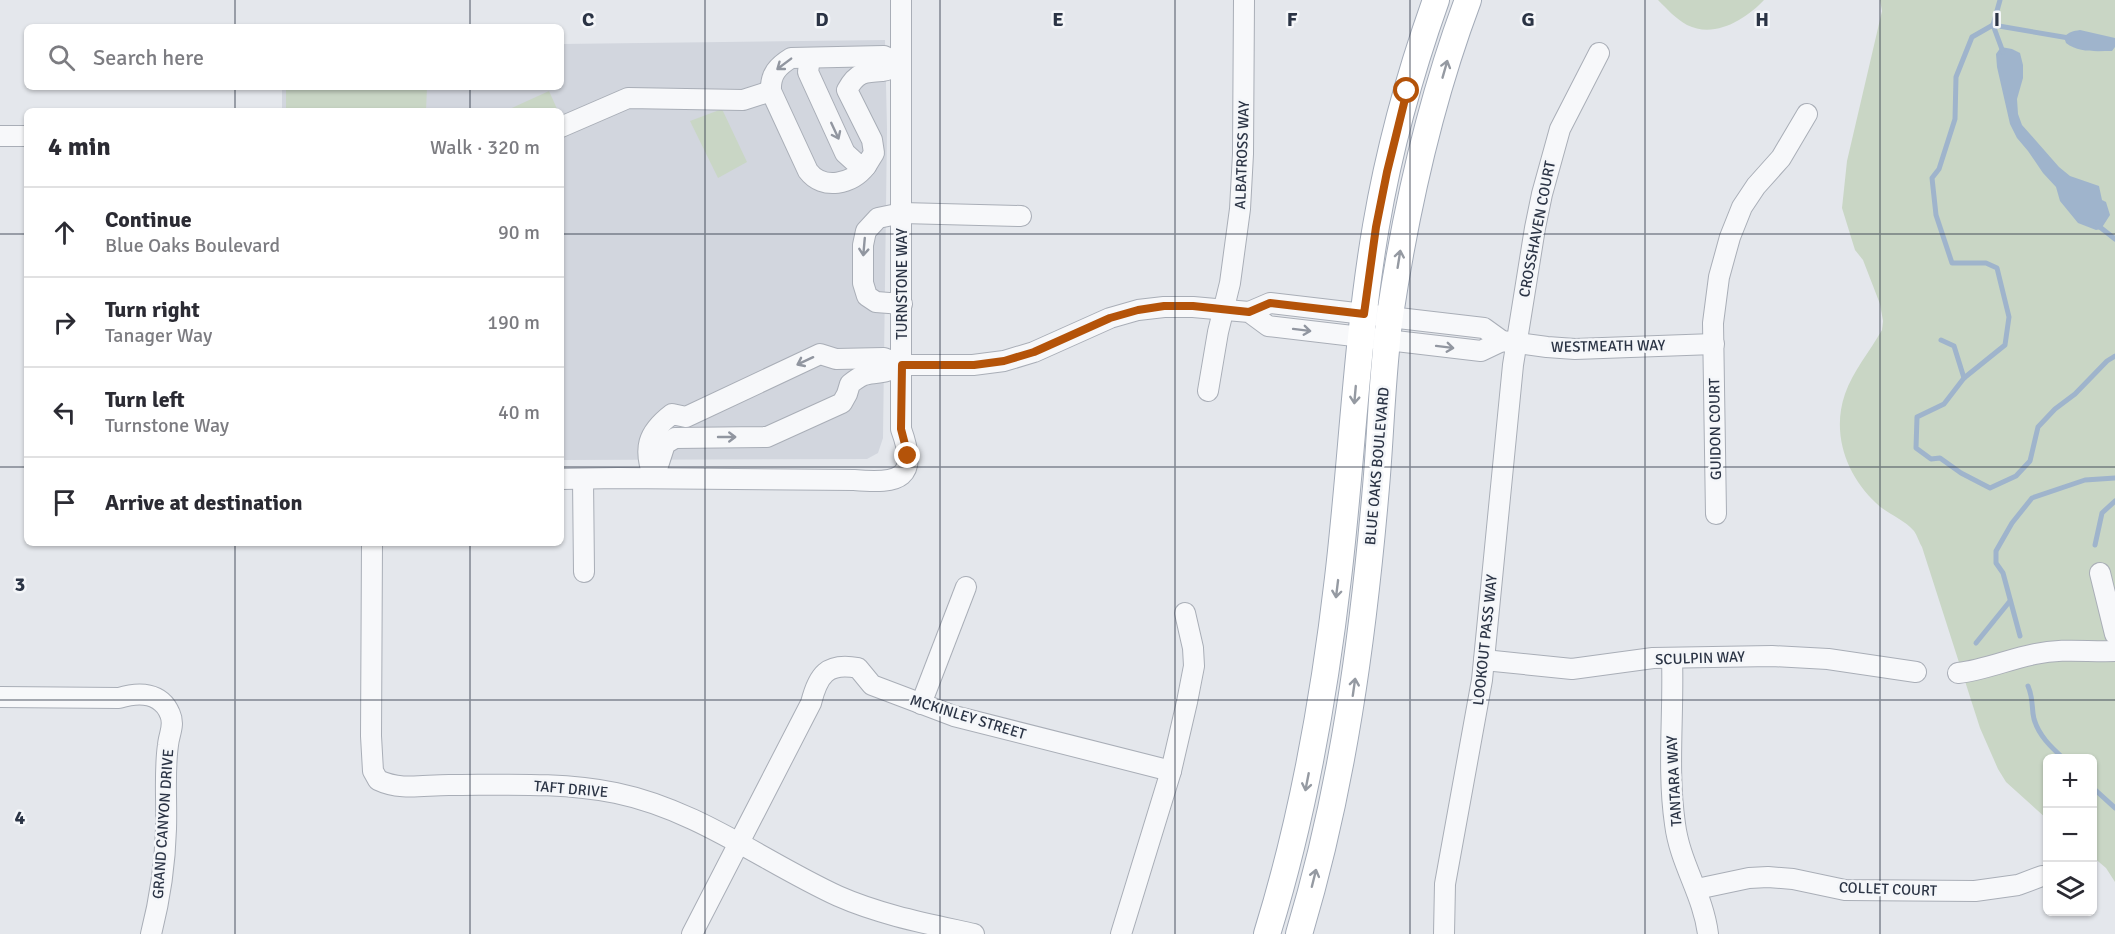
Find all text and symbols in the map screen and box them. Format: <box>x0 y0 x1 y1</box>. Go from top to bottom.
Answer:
text: C <box>582 7 594 32</box>
text: D <box>815 7 829 32</box>
text: E <box>1052 7 1064 32</box>
text: F <box>1287 7 1298 32</box>
text: G <box>1521 7 1535 32</box>
text: H <box>1755 7 1769 32</box>
text: I <box>1994 7 2000 32</box>
search box <box>24 24 564 90</box>
icon: search <box>45 41 78 74</box>
text: Search here <box>93 44 204 71</box>
one-way arrow <box>776 57 792 70</box>
one-way arrow <box>1439 60 1451 79</box>
route start <box>1393 77 1419 103</box>
street label: ALBATROSS WAY <box>1231 100 1253 210</box>
one-way arrow <box>830 121 841 139</box>
text: 4 min <box>48 131 111 163</box>
text: Walk · 320 m <box>430 135 540 160</box>
street label: CROSSHAVEN COURT <box>1515 159 1559 299</box>
text: Continue <box>105 206 192 233</box>
icon: ahead <box>48 216 81 249</box>
text: 90 m <box>498 220 540 245</box>
street label: TURNSTONE WAY <box>893 228 911 340</box>
text: Blue Oaks Boulevard <box>105 233 280 258</box>
one-way arrow <box>858 237 869 256</box>
one-way arrow <box>1394 250 1405 269</box>
text: Turn right <box>105 296 200 323</box>
icon: right <box>48 306 81 339</box>
text: 190 m <box>487 310 540 335</box>
text: Tanager Way <box>105 323 212 348</box>
one-way arrow <box>1292 325 1312 336</box>
street label: WESTMEATH WAY <box>1551 336 1666 356</box>
one-way arrow <box>1435 342 1455 353</box>
one-way arrow <box>796 356 814 368</box>
street label: GUIDON COURT <box>1705 377 1725 480</box>
one-way arrow <box>1349 385 1360 404</box>
text: Turn left <box>105 386 185 413</box>
street label: BLUE OAKS BOULEVARD <box>1361 386 1393 546</box>
icon: left <box>48 396 81 429</box>
text: 40 m <box>498 400 540 425</box>
text: Turnstone Way <box>105 413 229 438</box>
one-way arrow <box>717 431 737 443</box>
route end <box>894 442 920 468</box>
icon: arrive <box>48 486 81 519</box>
text: Arrive at destination <box>105 489 302 516</box>
text: 3 <box>15 572 25 597</box>
street label: LOOKOUT PASS WAY <box>1469 573 1501 706</box>
one-way arrow <box>1331 579 1342 599</box>
street label: SCULPIN WAY <box>1655 647 1746 669</box>
one-way arrow <box>1348 677 1359 697</box>
street label: MCKINLEY STREET <box>908 691 1029 743</box>
street label: TANTARA WAY <box>1663 735 1685 827</box>
street label: GRAND CANYON DRIVE <box>149 748 177 900</box>
map controls <box>2043 754 2097 916</box>
button: + <box>2043 754 2097 808</box>
one-way arrow <box>1301 771 1312 791</box>
street label: TAFT DRIVE <box>533 777 609 801</box>
text: 4 <box>15 805 26 830</box>
button: − <box>2043 808 2097 862</box>
button: layers <box>2043 862 2097 916</box>
one-way arrow <box>1309 868 1320 887</box>
street label: COLLET COURT <box>1839 878 1938 900</box>

